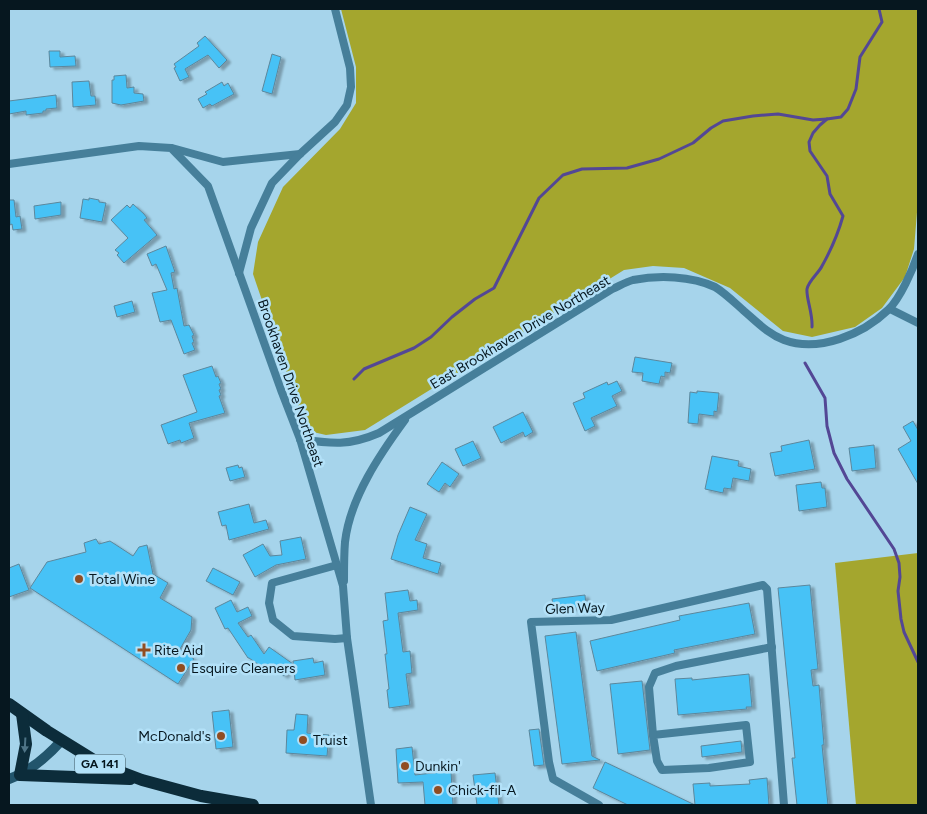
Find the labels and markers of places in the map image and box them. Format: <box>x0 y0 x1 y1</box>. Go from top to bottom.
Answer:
place label: Total Wine <box>89 571 155 588</box>
marker: Total Wine <box>73 573 85 585</box>
place label: Rite Aid <box>154 642 203 659</box>
marker: Rite Aid <box>138 644 150 656</box>
place label: Esquire Cleaners <box>191 660 295 677</box>
marker: Esquire Cleaners <box>175 662 187 674</box>
place label: McDonald's <box>138 728 211 745</box>
marker: McDonald's <box>215 730 227 742</box>
place label: Truist <box>313 732 348 749</box>
marker: Truist <box>297 734 309 746</box>
place label: Dunkin' <box>415 758 461 775</box>
marker: Dunkin' <box>399 760 411 772</box>
place label: Chick-fil-A <box>448 782 517 799</box>
marker: Chick-fil-A <box>432 784 444 796</box>

